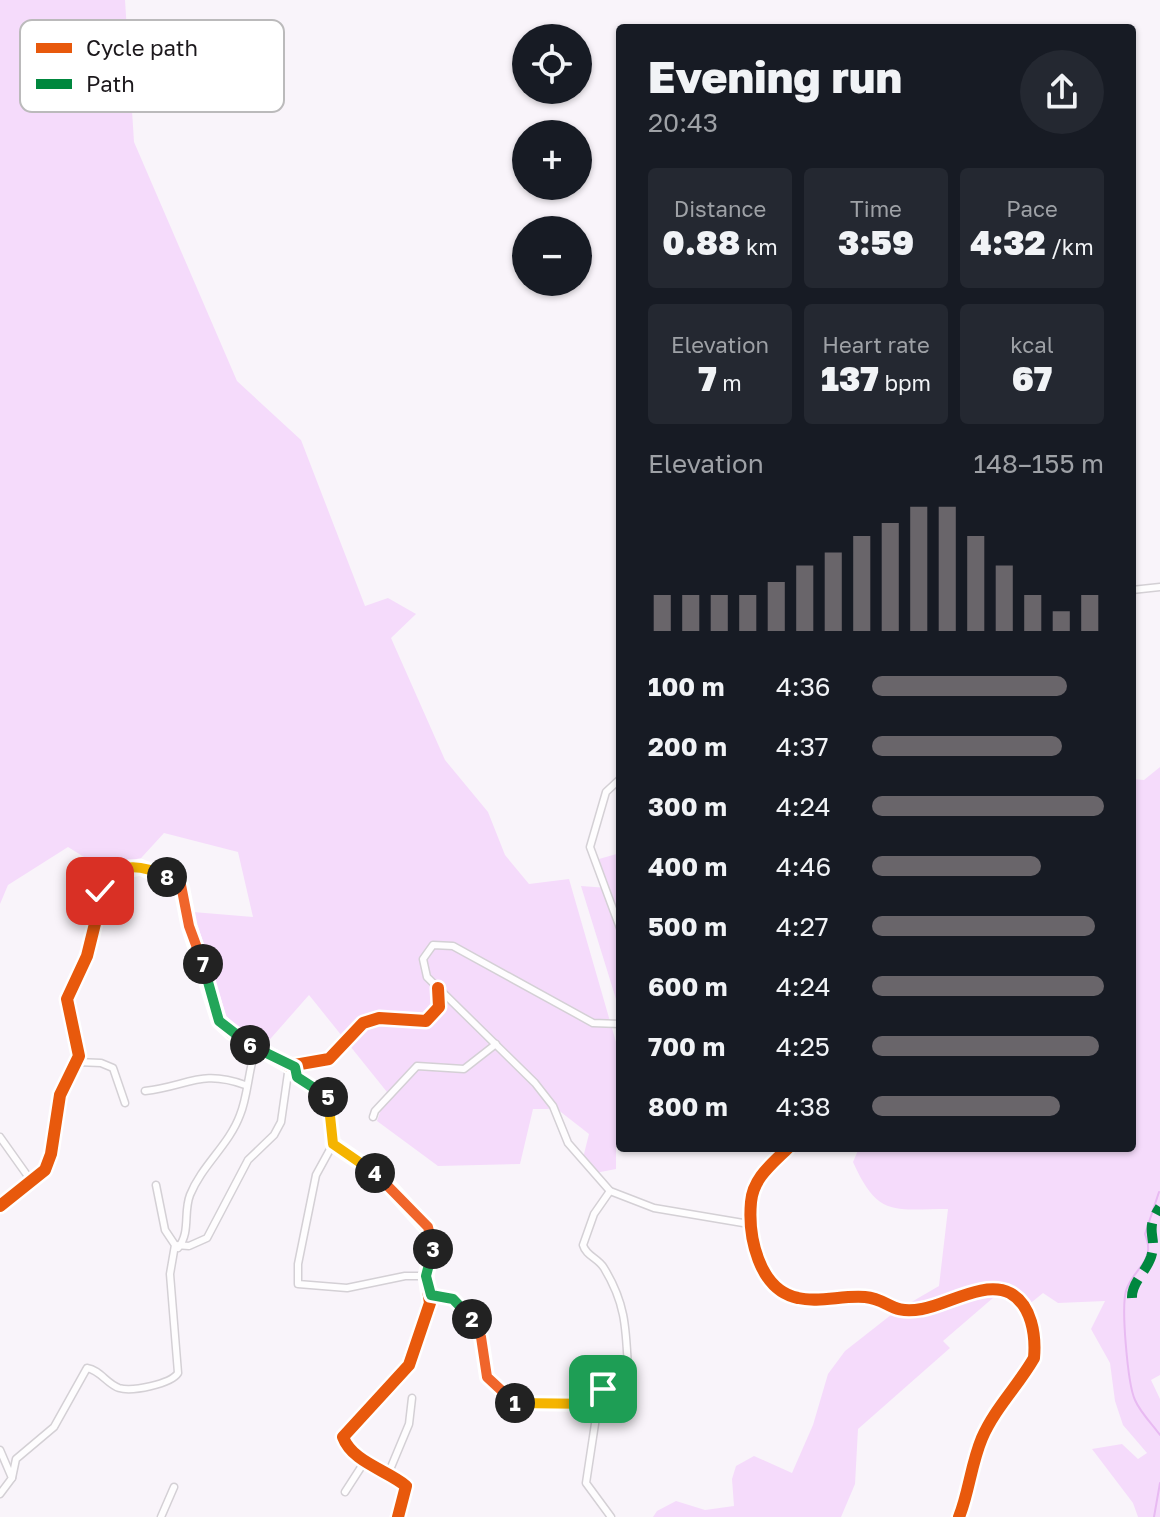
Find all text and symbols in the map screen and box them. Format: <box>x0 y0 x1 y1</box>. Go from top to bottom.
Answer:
legend <box>20 20 284 112</box>
map controls <box>512 24 592 296</box>
button: locate <box>512 24 592 104</box>
text: Cycle path <box>86 34 198 61</box>
text: Evening run <box>648 50 902 103</box>
button: share <box>1020 50 1104 134</box>
text: Path <box>86 70 135 97</box>
text: 20:43 <box>648 107 718 138</box>
button: + <box>512 120 592 200</box>
text: Distance <box>674 195 766 222</box>
text: Time <box>850 195 902 222</box>
text: Pace <box>1006 195 1058 222</box>
button: − <box>512 216 592 296</box>
text: 0.88 <box>662 222 740 262</box>
text: 3:59 <box>838 222 914 262</box>
text: 4:32 <box>970 222 1046 262</box>
text: km <box>740 233 778 260</box>
text: /km <box>1046 233 1094 260</box>
text: Elevation <box>671 331 769 358</box>
text: Heart rate <box>822 331 930 358</box>
text: kcal <box>1010 331 1054 358</box>
text: 7 <box>698 358 717 398</box>
text: 137 <box>821 358 879 398</box>
text: 67 <box>1012 358 1052 398</box>
text: m <box>717 369 742 396</box>
text: bpm <box>879 369 931 396</box>
text: Elevation <box>648 448 764 479</box>
text: 148–155 m <box>974 448 1104 479</box>
text: 100 m <box>648 671 724 702</box>
text: 4:36 <box>776 671 831 702</box>
text: 200 m <box>648 731 727 762</box>
text: 4:37 <box>776 731 829 762</box>
text: 300 m <box>648 791 727 822</box>
text: 4:24 <box>776 791 831 822</box>
text: 400 m <box>648 851 727 882</box>
text: 4:46 <box>776 851 831 882</box>
pin <box>66 857 134 925</box>
pin: 8 <box>147 857 187 897</box>
text: 8 <box>160 863 174 890</box>
icon: check <box>78 869 122 913</box>
text: 500 m <box>648 911 727 942</box>
text: 4:27 <box>776 911 829 942</box>
pin: 7 <box>183 944 223 984</box>
text: 7 <box>197 950 209 977</box>
text: 600 m <box>648 971 728 1002</box>
text: 4:24 <box>776 971 831 1002</box>
pin: 6 <box>230 1025 270 1065</box>
text: 6 <box>243 1031 257 1058</box>
text: 700 m <box>648 1031 725 1062</box>
text: 4:25 <box>776 1031 830 1062</box>
pin: 5 <box>308 1077 348 1117</box>
text: 5 <box>321 1083 335 1110</box>
text: 800 m <box>648 1091 728 1122</box>
text: 4:38 <box>776 1091 831 1122</box>
pin: 4 <box>355 1153 395 1193</box>
text: 4 <box>368 1159 382 1186</box>
pin: 3 <box>413 1229 453 1269</box>
text: 3 <box>426 1235 440 1262</box>
pin: 2 <box>452 1299 492 1339</box>
text: 2 <box>465 1305 479 1332</box>
pin <box>569 1355 637 1423</box>
icon: arrive <box>581 1367 625 1411</box>
pin: 1 <box>495 1383 535 1423</box>
text: 1 <box>509 1389 521 1416</box>

